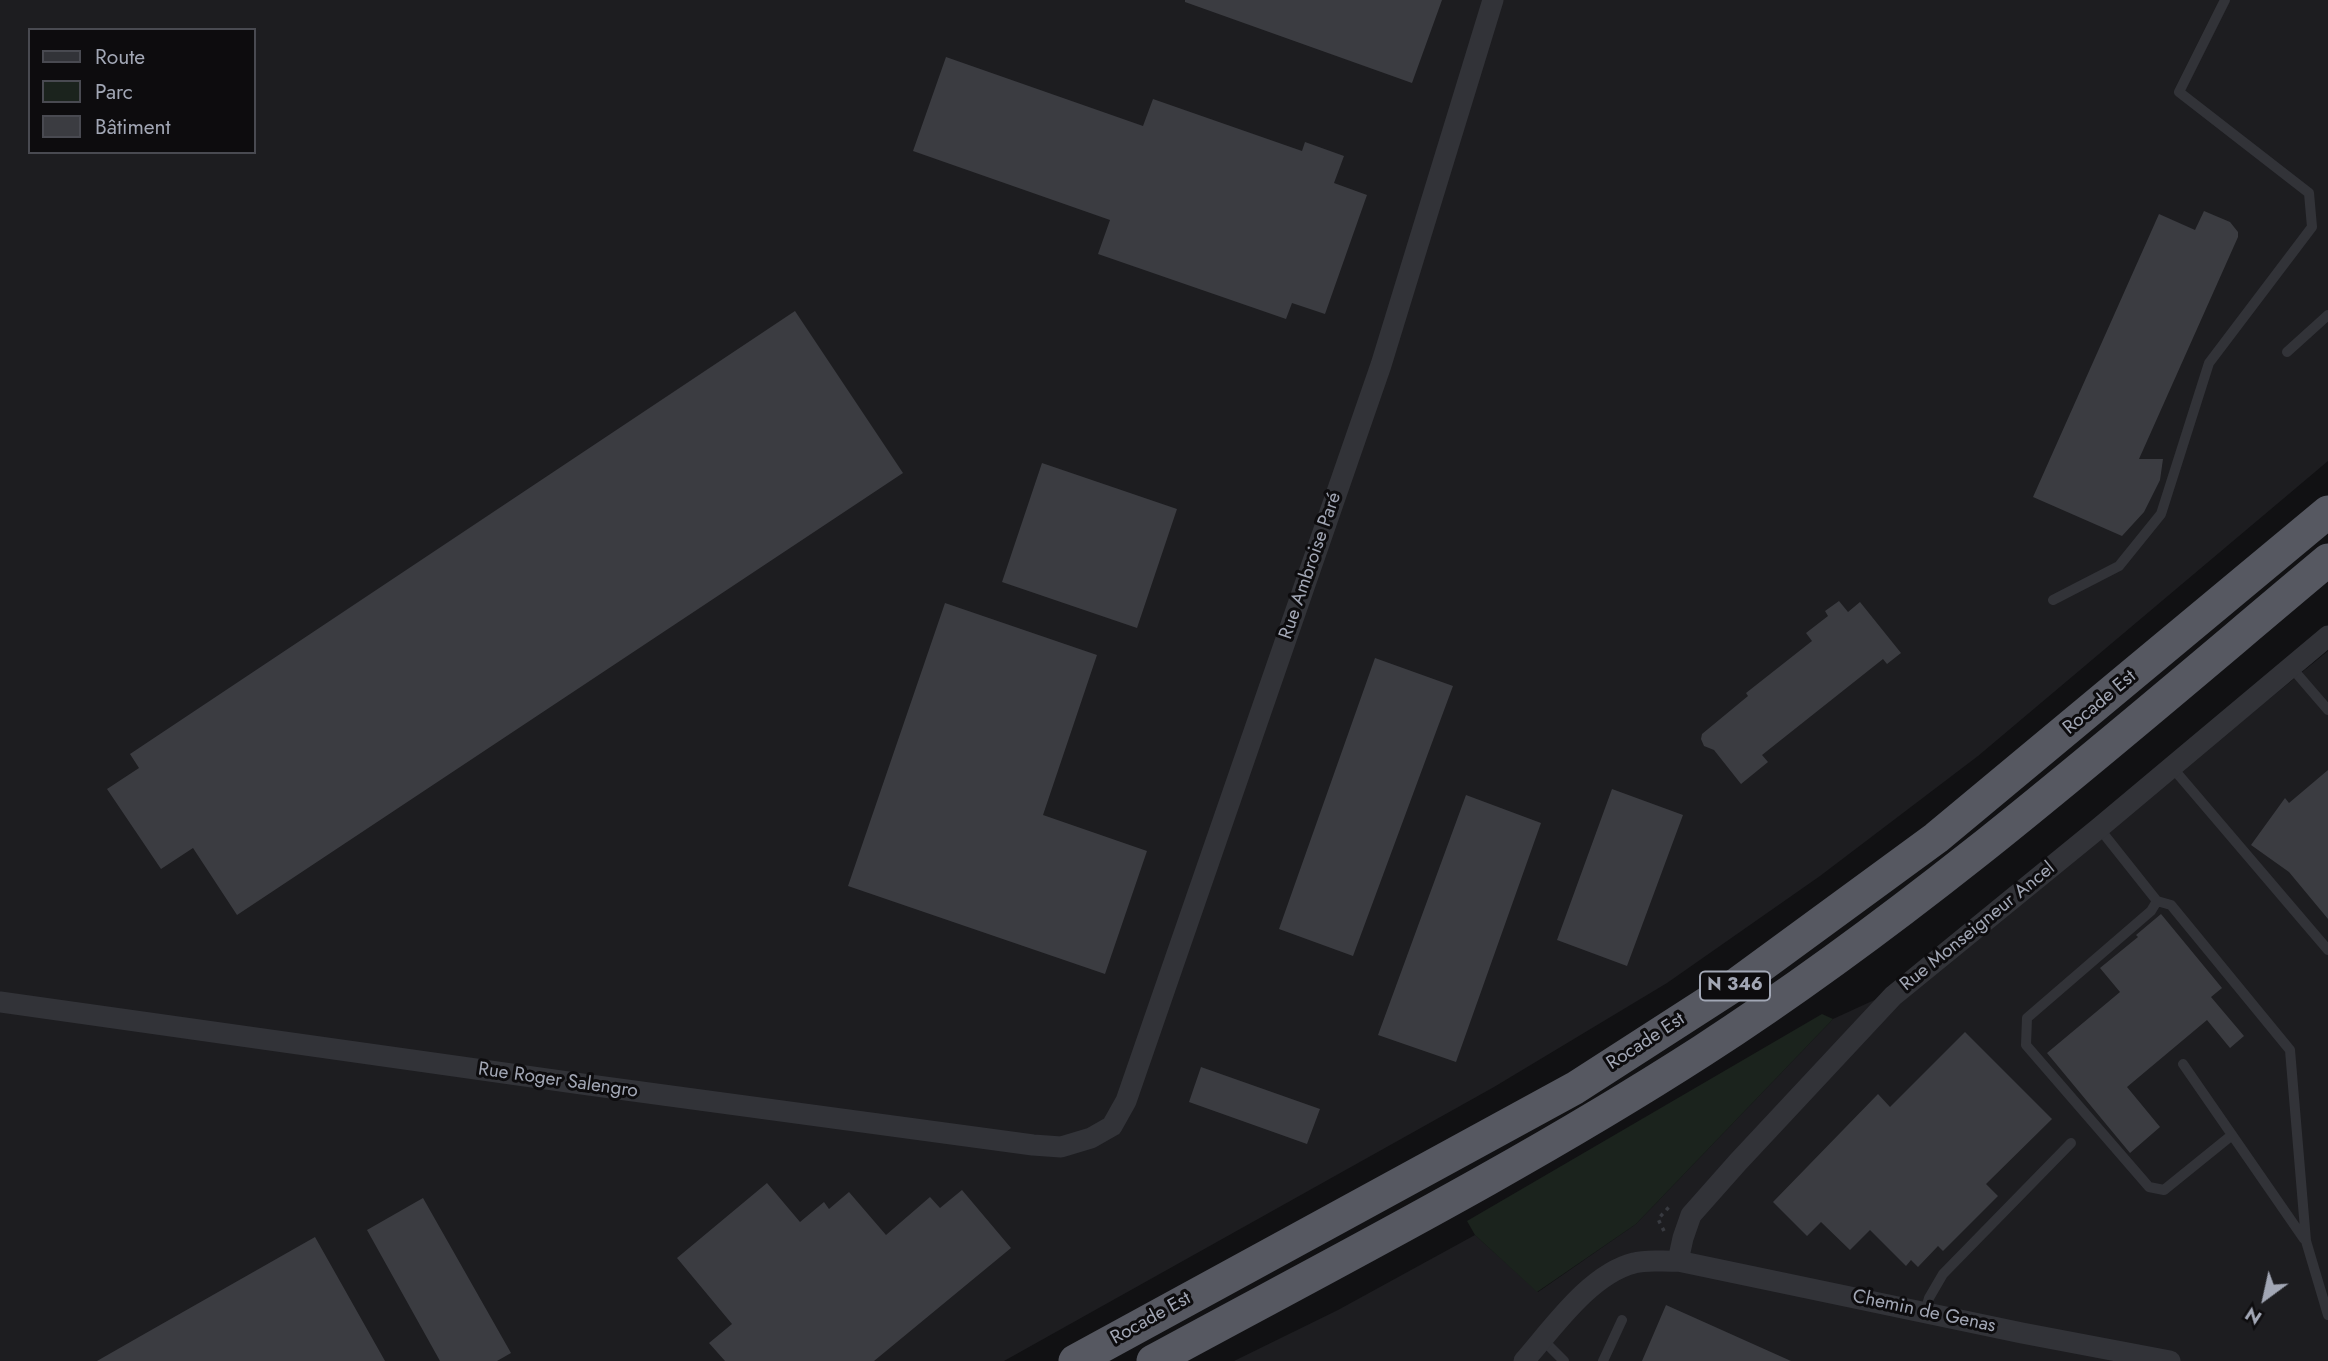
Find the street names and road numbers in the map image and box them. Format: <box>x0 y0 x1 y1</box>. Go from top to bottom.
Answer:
street label: Rue Ambroise Paré <box>1275 489 1347 643</box>
street label: Rocade Est <box>2059 666 2141 740</box>
street label: Rue Monseigneur Ancel <box>1896 857 2060 997</box>
road number: N 346 <box>1700 972 1770 1001</box>
street label: Rocade Est <box>1603 1008 1689 1076</box>
street label: Rue Roger Salengro <box>477 1059 639 1103</box>
street label: Chemin de Genas <box>1850 1286 1998 1338</box>
street label: Rocade Est <box>1107 1288 1195 1350</box>

